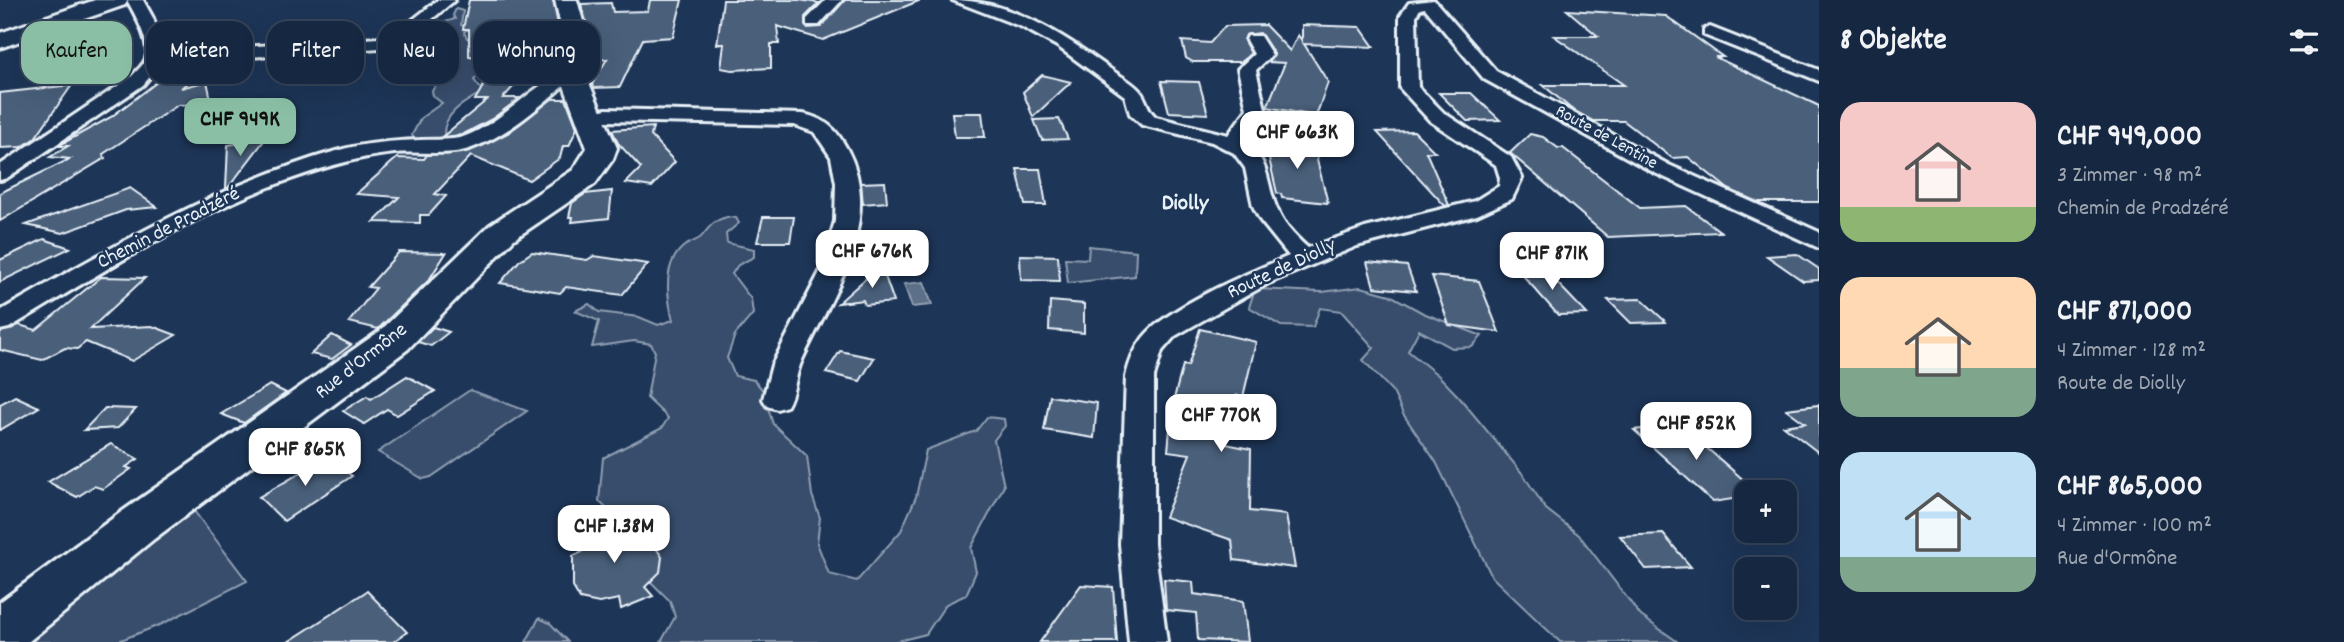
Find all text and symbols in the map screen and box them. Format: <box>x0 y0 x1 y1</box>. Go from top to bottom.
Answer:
chip: Kaufen <box>21 21 132 84</box>
chip: Mieten <box>146 21 253 84</box>
chip: Filter <box>267 21 364 84</box>
chip: Neu <box>378 21 459 84</box>
chip: Wohnung <box>473 21 600 84</box>
text: 8 Objekte <box>1840 21 1947 64</box>
icon: filters <box>2285 23 2323 61</box>
pin: CHF 949K <box>168 99 312 158</box>
street label: Route de Lentine <box>1550 100 1662 176</box>
text: CHF 949K <box>200 104 280 137</box>
pin: CHF 663K <box>1225 111 1369 171</box>
text: CHF 663K <box>1256 117 1338 150</box>
text: CHF 949,000 <box>2057 117 2202 160</box>
icon: home <box>1896 130 1980 214</box>
text: 3 Zimmer · 98 m² <box>2057 160 2202 193</box>
street label: Chemin de Pradzéré <box>92 180 246 278</box>
district label: Diolly <box>1162 188 1210 221</box>
text: Chemin de Pradzéré <box>2057 193 2229 226</box>
pin: CHF 676K <box>800 230 944 290</box>
street label: Route de Diolly <box>1223 232 1342 308</box>
pin: CHF 871K <box>1480 232 1624 292</box>
text: CHF 676K <box>832 236 912 269</box>
text: CHF 871K <box>1516 238 1588 271</box>
text: CHF 871,000 <box>2057 292 2192 335</box>
icon: home <box>1896 305 1980 389</box>
street label: Rue d'Ormône <box>309 316 415 408</box>
text: 4 Zimmer · 128 m² <box>2057 335 2206 368</box>
text: Route de Diolly <box>2057 368 2185 401</box>
pin: CHF 770K <box>1149 394 1293 454</box>
text: CHF 770K <box>1181 400 1261 433</box>
pin: CHF 852K <box>1624 402 1768 462</box>
text: CHF 852K <box>1656 408 1736 441</box>
pin: CHF 865K <box>233 428 377 488</box>
text: CHF 865K <box>265 434 345 467</box>
text: CHF 865,000 <box>2057 467 2203 510</box>
map controls <box>1734 480 1797 620</box>
button: + <box>1734 480 1797 543</box>
icon: home <box>1896 480 1980 564</box>
pin: CHF 1.38M <box>534 505 694 565</box>
text: 4 Zimmer · 100 m² <box>2057 510 2212 543</box>
text: CHF 1.38M <box>574 511 654 544</box>
text: Rue d'Ormône <box>2057 543 2177 576</box>
button: − <box>1734 557 1797 620</box>

